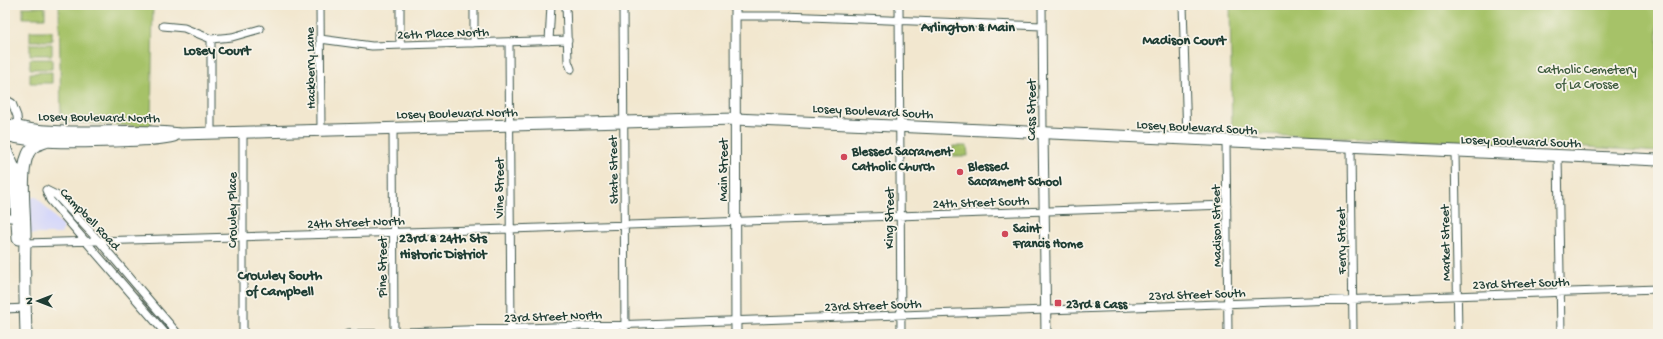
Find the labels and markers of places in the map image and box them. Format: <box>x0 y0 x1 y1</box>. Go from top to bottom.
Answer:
place label: Blessed Sacrament Catholic Church <box>851 145 954 175</box>
marker: Blessed Sacrament Catholic Church <box>839 152 849 162</box>
place label: Blessed Sacrament School <box>967 160 1062 190</box>
marker: Blessed Sacrament School <box>955 167 965 177</box>
place label: Saint Francis Home <box>1012 222 1084 252</box>
marker: Saint Francis Home <box>1000 229 1010 239</box>
marker: 23rd & Cass <box>1053 298 1063 308</box>
place label: 23rd & Cass <box>1066 298 1129 313</box>

